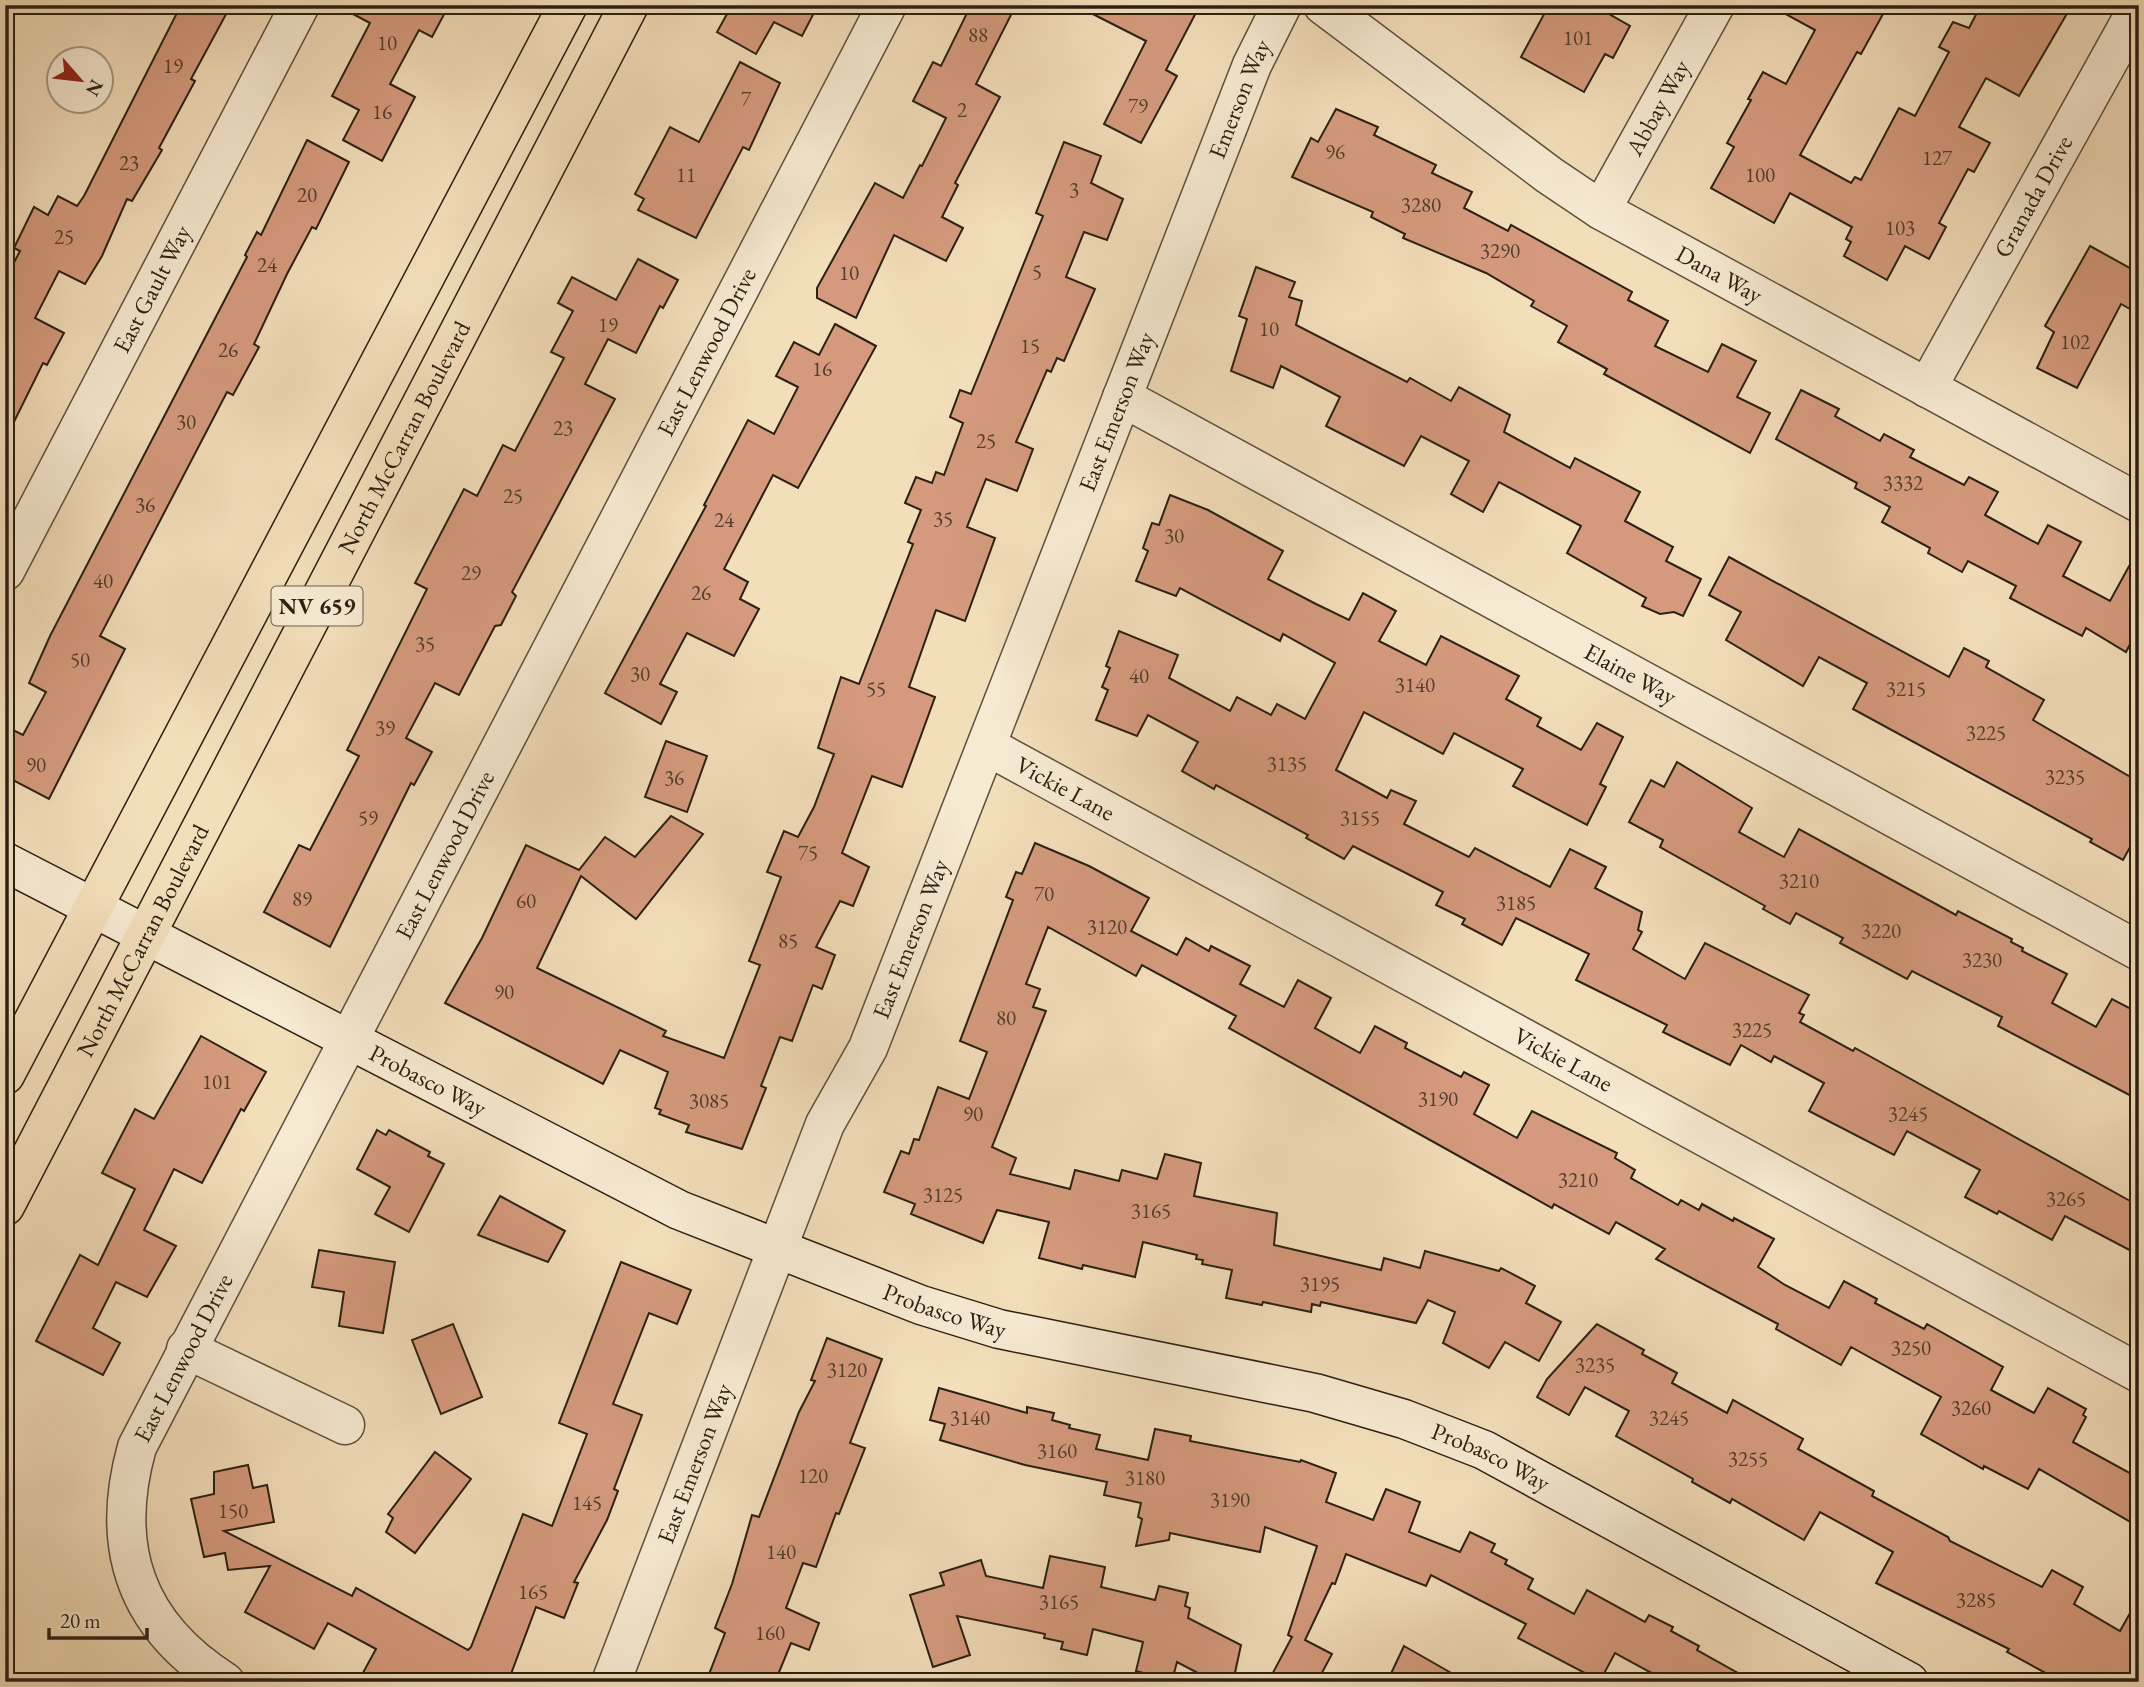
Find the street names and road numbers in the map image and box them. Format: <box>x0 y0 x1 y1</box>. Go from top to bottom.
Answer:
street label: Emerson Way <box>1201 33 1278 163</box>
street label: Abbay Way <box>1618 54 1697 162</box>
street label: Granada Drive <box>1986 130 2079 263</box>
street label: East Gault Way <box>105 219 198 358</box>
street label: Dana Way <box>1671 238 1769 310</box>
street label: East Lenwood Drive <box>649 262 763 441</box>
street label: North McCarran Boulevard <box>331 315 477 559</box>
street label: East Emerson Way <box>1071 327 1161 496</box>
road number: NV 659 <box>272 586 362 626</box>
street label: Elaine Way <box>1579 636 1683 712</box>
street label: Vickie Lane <box>1010 749 1120 828</box>
street label: East Lenwood Drive <box>388 765 501 944</box>
street label: North McCarran Boulevard <box>69 818 216 1062</box>
street label: East Emerson Way <box>865 854 955 1023</box>
street label: Vickie Lane <box>1508 1020 1618 1099</box>
street label: Probasco Way <box>364 1037 493 1123</box>
street label: East Lenwood Drive <box>126 1268 240 1447</box>
street label: Probasco Way <box>879 1276 1009 1345</box>
street label: East Emerson Way <box>650 1378 739 1548</box>
street label: Probasco Way <box>1427 1415 1556 1498</box>

